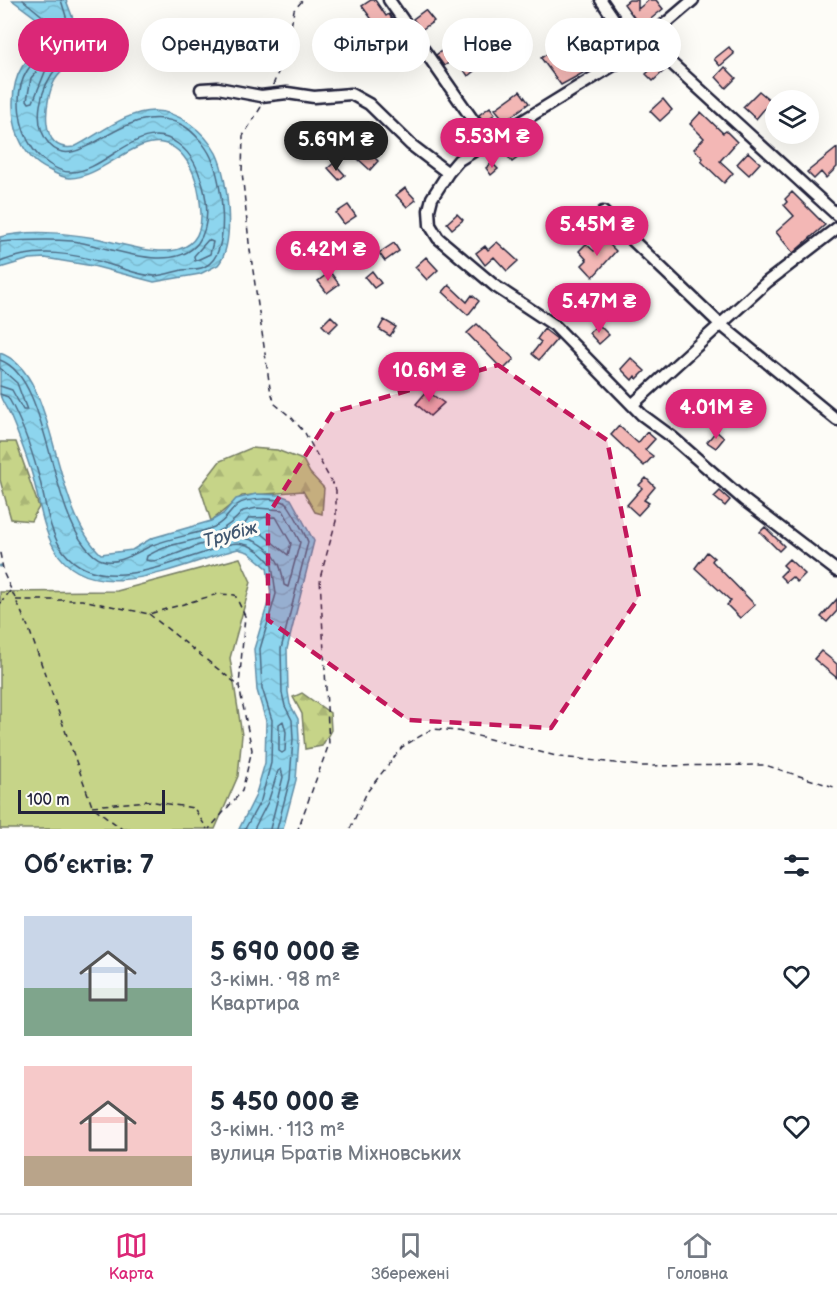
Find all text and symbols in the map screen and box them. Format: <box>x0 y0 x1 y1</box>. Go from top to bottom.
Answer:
chip: Купити <box>18 18 129 72</box>
chip: Орендувати <box>141 18 300 72</box>
chip: Фільтри <box>312 18 430 72</box>
chip: Нове <box>442 18 533 72</box>
chip: Квартира <box>545 18 681 72</box>
map controls <box>765 90 819 144</box>
button: layers <box>765 90 819 144</box>
pin: 5.53M ₴ <box>437 118 547 169</box>
pin: 5.69M ₴ <box>281 121 391 172</box>
text: 5.53M ₴ <box>454 125 530 149</box>
text: 5.69M ₴ <box>298 128 374 152</box>
pin: 5.45M ₴ <box>542 206 652 257</box>
text: 5.45M ₴ <box>559 213 635 237</box>
pin: 6.42M ₴ <box>273 231 383 282</box>
text: 6.42M ₴ <box>290 238 366 262</box>
pin: 5.47M ₴ <box>544 283 654 334</box>
text: 5.47M ₴ <box>562 290 636 314</box>
pin: 10.6M ₴ <box>374 352 484 403</box>
text: 10.6M ₴ <box>392 359 466 383</box>
pin: 4.01M ₴ <box>661 389 771 440</box>
text: 4.01M ₴ <box>679 396 753 420</box>
water label: Трубіж <box>200 517 260 552</box>
scale bar <box>18 787 165 814</box>
text: 100 m <box>27 791 70 810</box>
icon: filters <box>780 849 813 882</box>
text: Об’єктів: 7 <box>24 850 154 881</box>
text: 5 690 000 ₴ <box>210 937 359 968</box>
icon: home <box>72 940 144 1012</box>
icon: heart <box>780 960 813 993</box>
text: 3-кімн. · 98 m² <box>210 968 340 992</box>
text: Квартира <box>210 992 300 1016</box>
text: 5 450 000 ₴ <box>210 1087 359 1118</box>
icon: home <box>72 1090 144 1162</box>
icon: heart <box>780 1110 813 1143</box>
text: 3-кімн. · 113 m² <box>210 1118 345 1142</box>
text: вулиця Братів Міхновських <box>210 1142 461 1166</box>
tab: Карта <box>109 1229 154 1284</box>
tab: Збережені <box>371 1229 449 1284</box>
tab: Головна <box>667 1229 728 1284</box>

